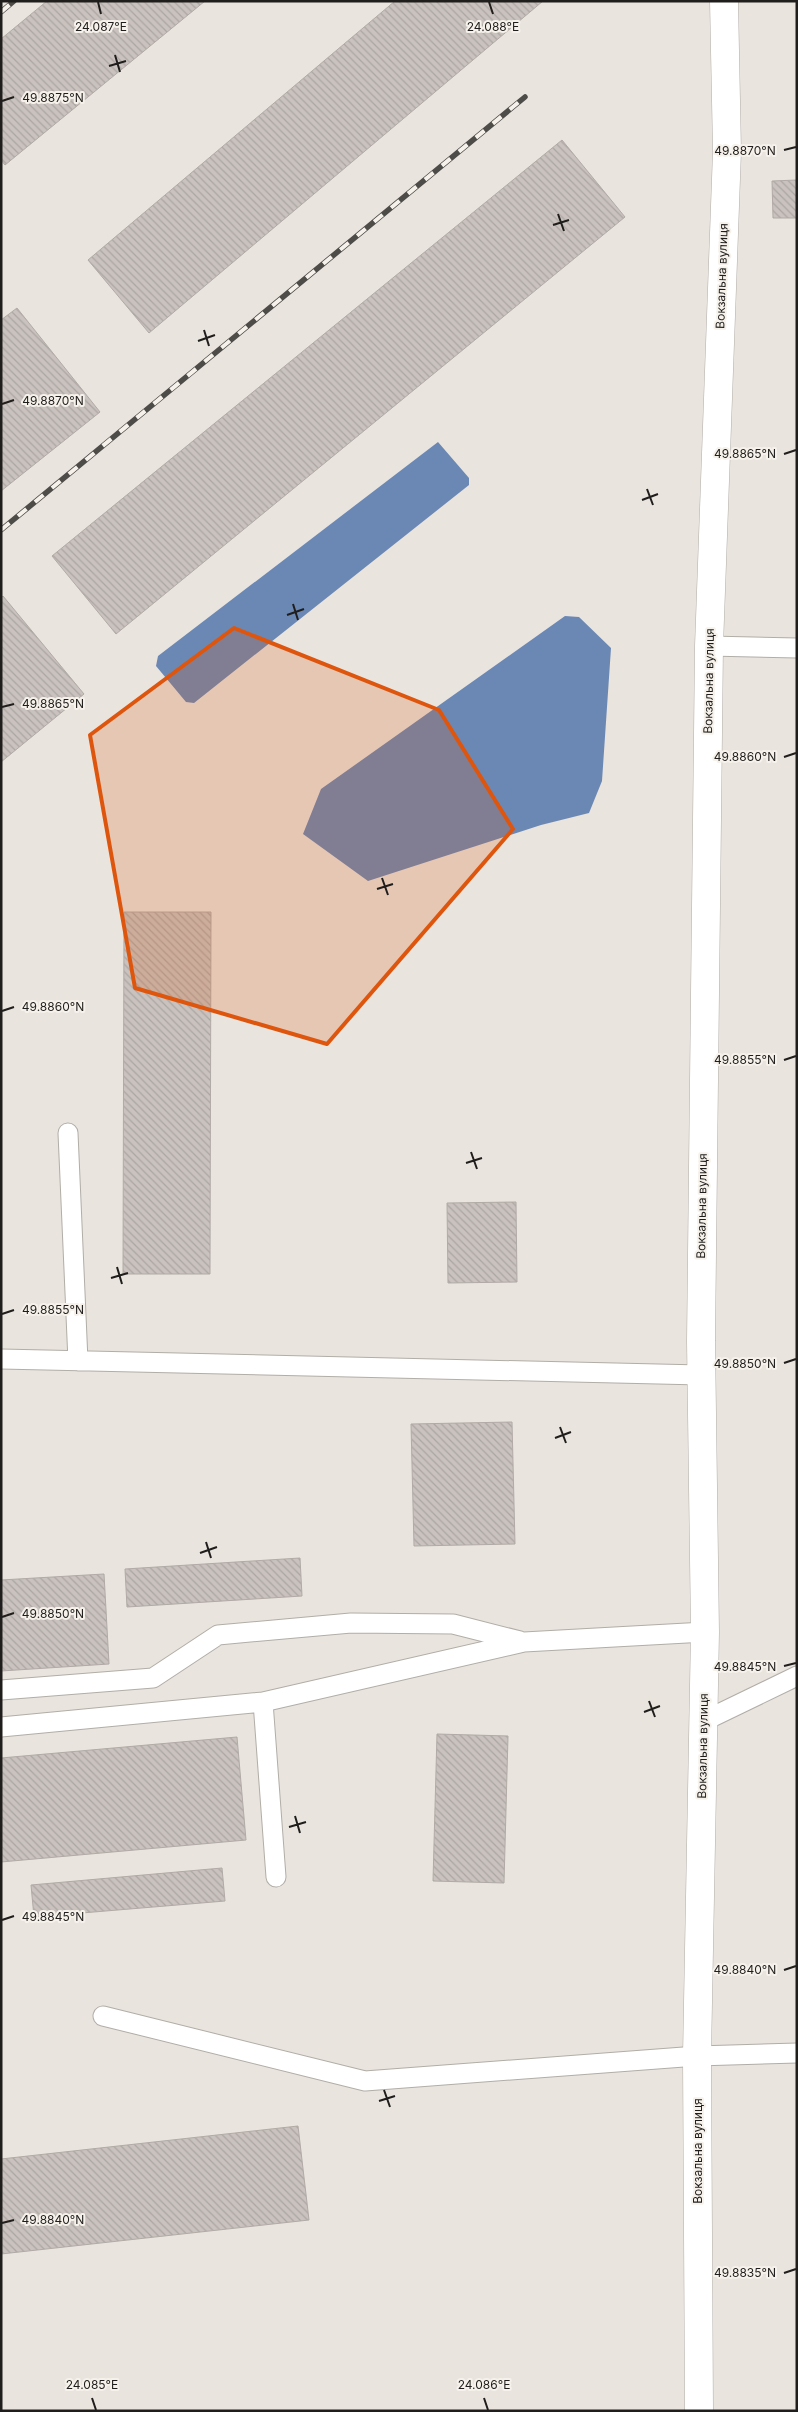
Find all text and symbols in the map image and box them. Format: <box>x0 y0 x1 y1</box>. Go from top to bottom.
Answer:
text: 24.087°E <box>75 19 127 34</box>
text: 24.088°E <box>467 19 519 34</box>
text: 49.8875°N <box>22 90 84 105</box>
text: 49.8870°N <box>714 143 776 158</box>
street label: Вокзальна вулиця <box>712 223 731 329</box>
text: 49.8870°N <box>22 393 84 408</box>
text: 49.8865°N <box>714 446 776 461</box>
street label: Вокзальна вулиця <box>700 628 717 734</box>
text: 49.8865°N <box>22 696 84 711</box>
text: 49.8860°N <box>714 749 776 764</box>
text: 49.8860°N <box>22 999 84 1014</box>
text: 49.8855°N <box>714 1052 776 1067</box>
street label: Вокзальна вулиця <box>693 1153 710 1259</box>
text: 49.8855°N <box>22 1302 84 1317</box>
text: 49.8850°N <box>714 1356 776 1371</box>
text: 49.8850°N <box>22 1606 84 1621</box>
text: 49.8845°N <box>714 1659 776 1674</box>
street label: Вокзальна вулиця <box>694 1693 711 1799</box>
text: 49.8845°N <box>22 1909 84 1924</box>
text: 49.8840°N <box>714 1962 776 1977</box>
street label: Вокзальна вулиця <box>690 2098 705 2204</box>
text: 49.8840°N <box>22 2212 84 2227</box>
text: 49.8835°N <box>714 2265 776 2280</box>
text: 24.085°E <box>66 2377 118 2392</box>
text: 24.086°E <box>458 2377 510 2392</box>

